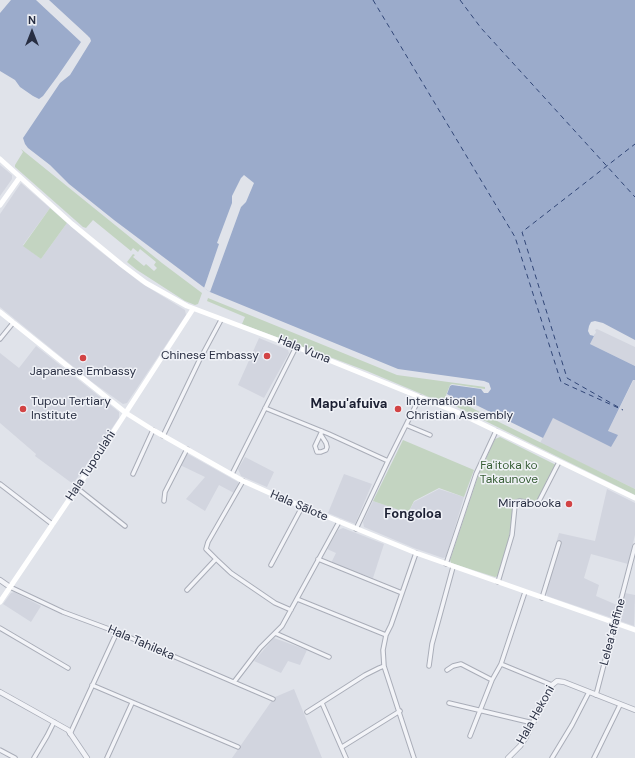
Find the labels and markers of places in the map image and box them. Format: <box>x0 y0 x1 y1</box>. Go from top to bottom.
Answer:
place label: Chinese Embassy <box>161 349 259 363</box>
marker: Chinese Embassy <box>262 351 272 361</box>
marker: Japanese Embassy <box>78 353 88 363</box>
place label: Japanese Embassy <box>30 365 136 379</box>
place label: Tupou Tertiary Institute <box>31 395 111 423</box>
place label: International Christian Assembly <box>406 395 513 423</box>
marker: Tupou Tertiary Institute <box>18 404 28 414</box>
marker: International Christian Assembly <box>393 404 403 414</box>
place label: Mirrabooka <box>498 497 561 511</box>
marker: Mirrabooka <box>564 499 574 509</box>

